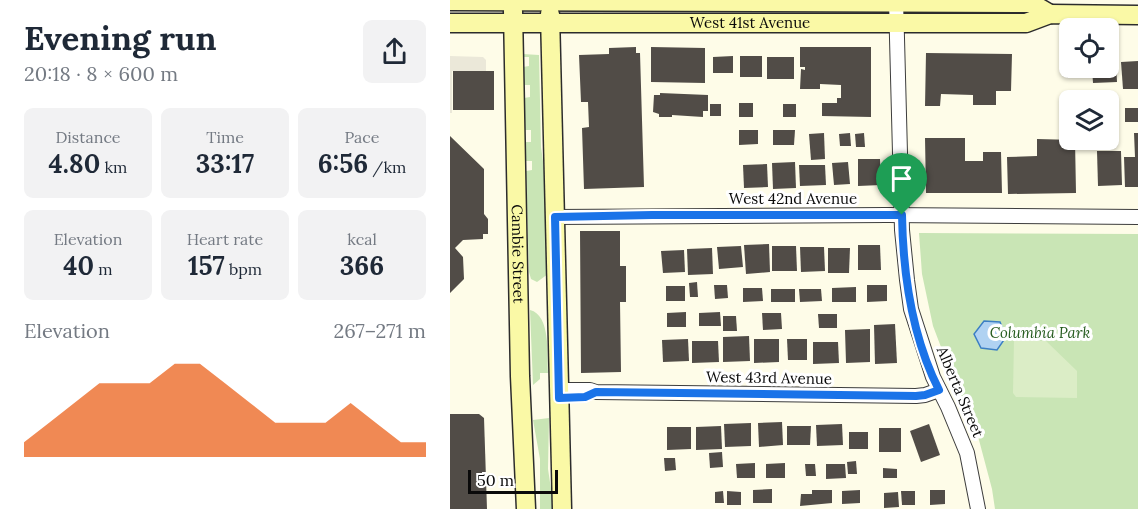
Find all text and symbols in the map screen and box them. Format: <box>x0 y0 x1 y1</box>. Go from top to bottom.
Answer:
street label: West 41st Avenue <box>690 13 810 32</box>
text: Evening run <box>24 17 216 59</box>
map controls <box>1059 18 1119 150</box>
button: locate <box>1059 18 1119 78</box>
button: share <box>363 20 426 83</box>
text: 20:18 · 8 × 600 m <box>24 61 178 86</box>
button: layers <box>1059 90 1119 150</box>
text: Distance <box>55 127 121 147</box>
text: Time <box>206 127 244 147</box>
text: Pace <box>345 127 379 147</box>
text: 4.80 <box>49 147 100 180</box>
text: 33:17 <box>196 147 254 180</box>
text: 6:56 <box>318 147 368 180</box>
pin <box>876 153 927 215</box>
text: km <box>100 157 127 177</box>
text: /km <box>368 157 406 177</box>
icon: arrive <box>885 162 918 195</box>
street label: West 42nd Avenue <box>729 189 857 208</box>
street label: Cambie Street <box>508 204 529 304</box>
text: Elevation <box>54 229 122 249</box>
text: Heart rate <box>187 229 263 249</box>
text: kcal <box>347 229 377 249</box>
text: 40 <box>63 249 94 282</box>
text: 157 <box>188 249 225 282</box>
text: 366 <box>340 249 384 282</box>
text: m <box>94 259 113 279</box>
text: bpm <box>225 259 262 279</box>
text: Elevation <box>24 318 110 343</box>
text: 267–271 m <box>333 318 426 343</box>
park label: Columbia Park <box>990 323 1090 342</box>
street label: Alberta Street <box>932 343 988 440</box>
street label: West 43rd Avenue <box>706 367 832 388</box>
scale bar <box>468 467 558 494</box>
text: 50 m <box>477 470 514 490</box>

